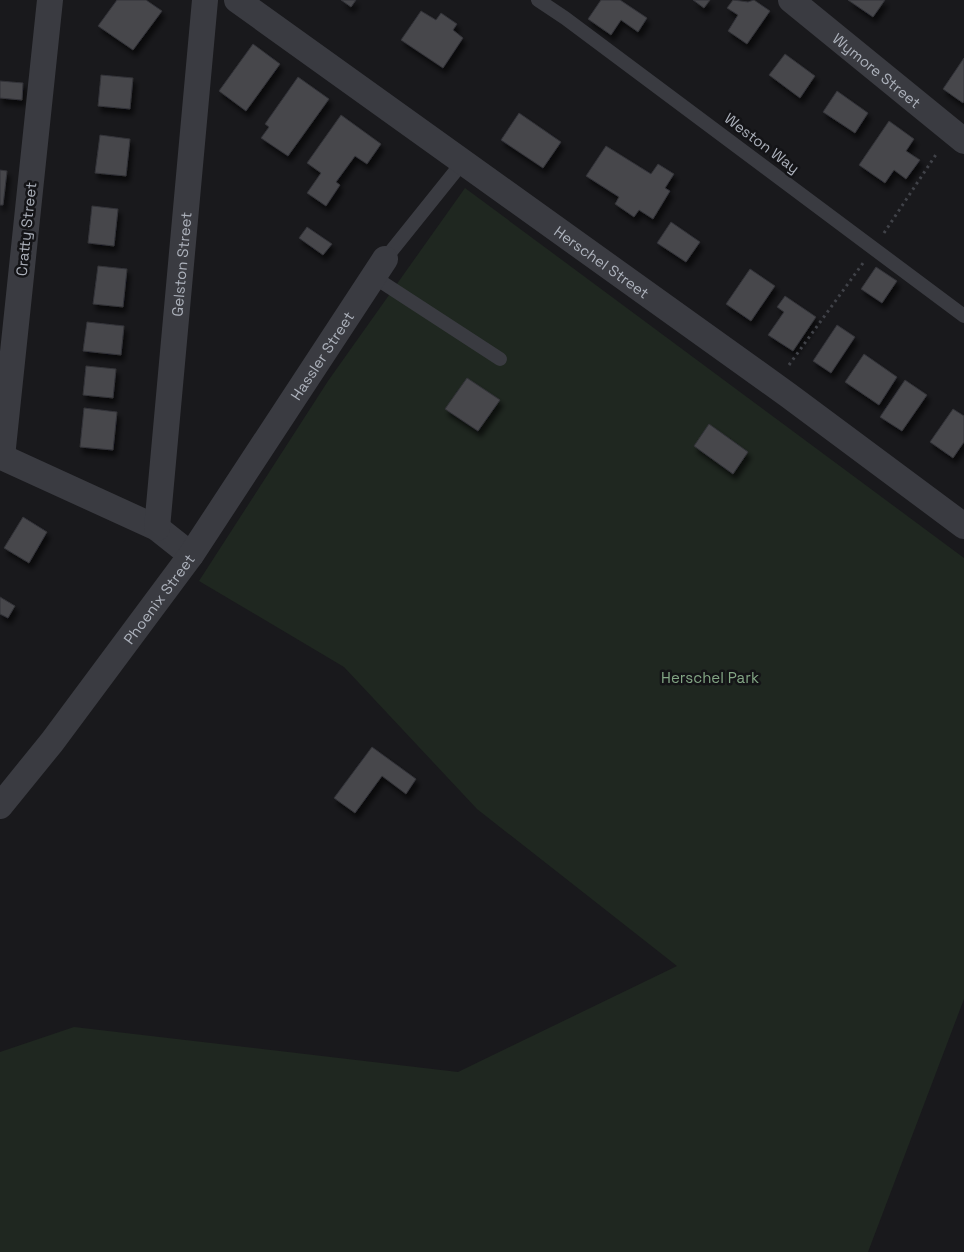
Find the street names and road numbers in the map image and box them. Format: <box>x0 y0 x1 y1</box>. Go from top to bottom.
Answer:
street label: Wymore Street <box>829 28 925 112</box>
street label: Weston Way <box>721 109 803 177</box>
street label: Cratty Street <box>12 181 40 277</box>
street label: Gelston Street <box>167 211 195 317</box>
street label: Herschel Street <box>551 221 653 302</box>
street label: Hassler Street <box>286 307 358 403</box>
street label: Phoenix Street <box>119 550 198 648</box>

